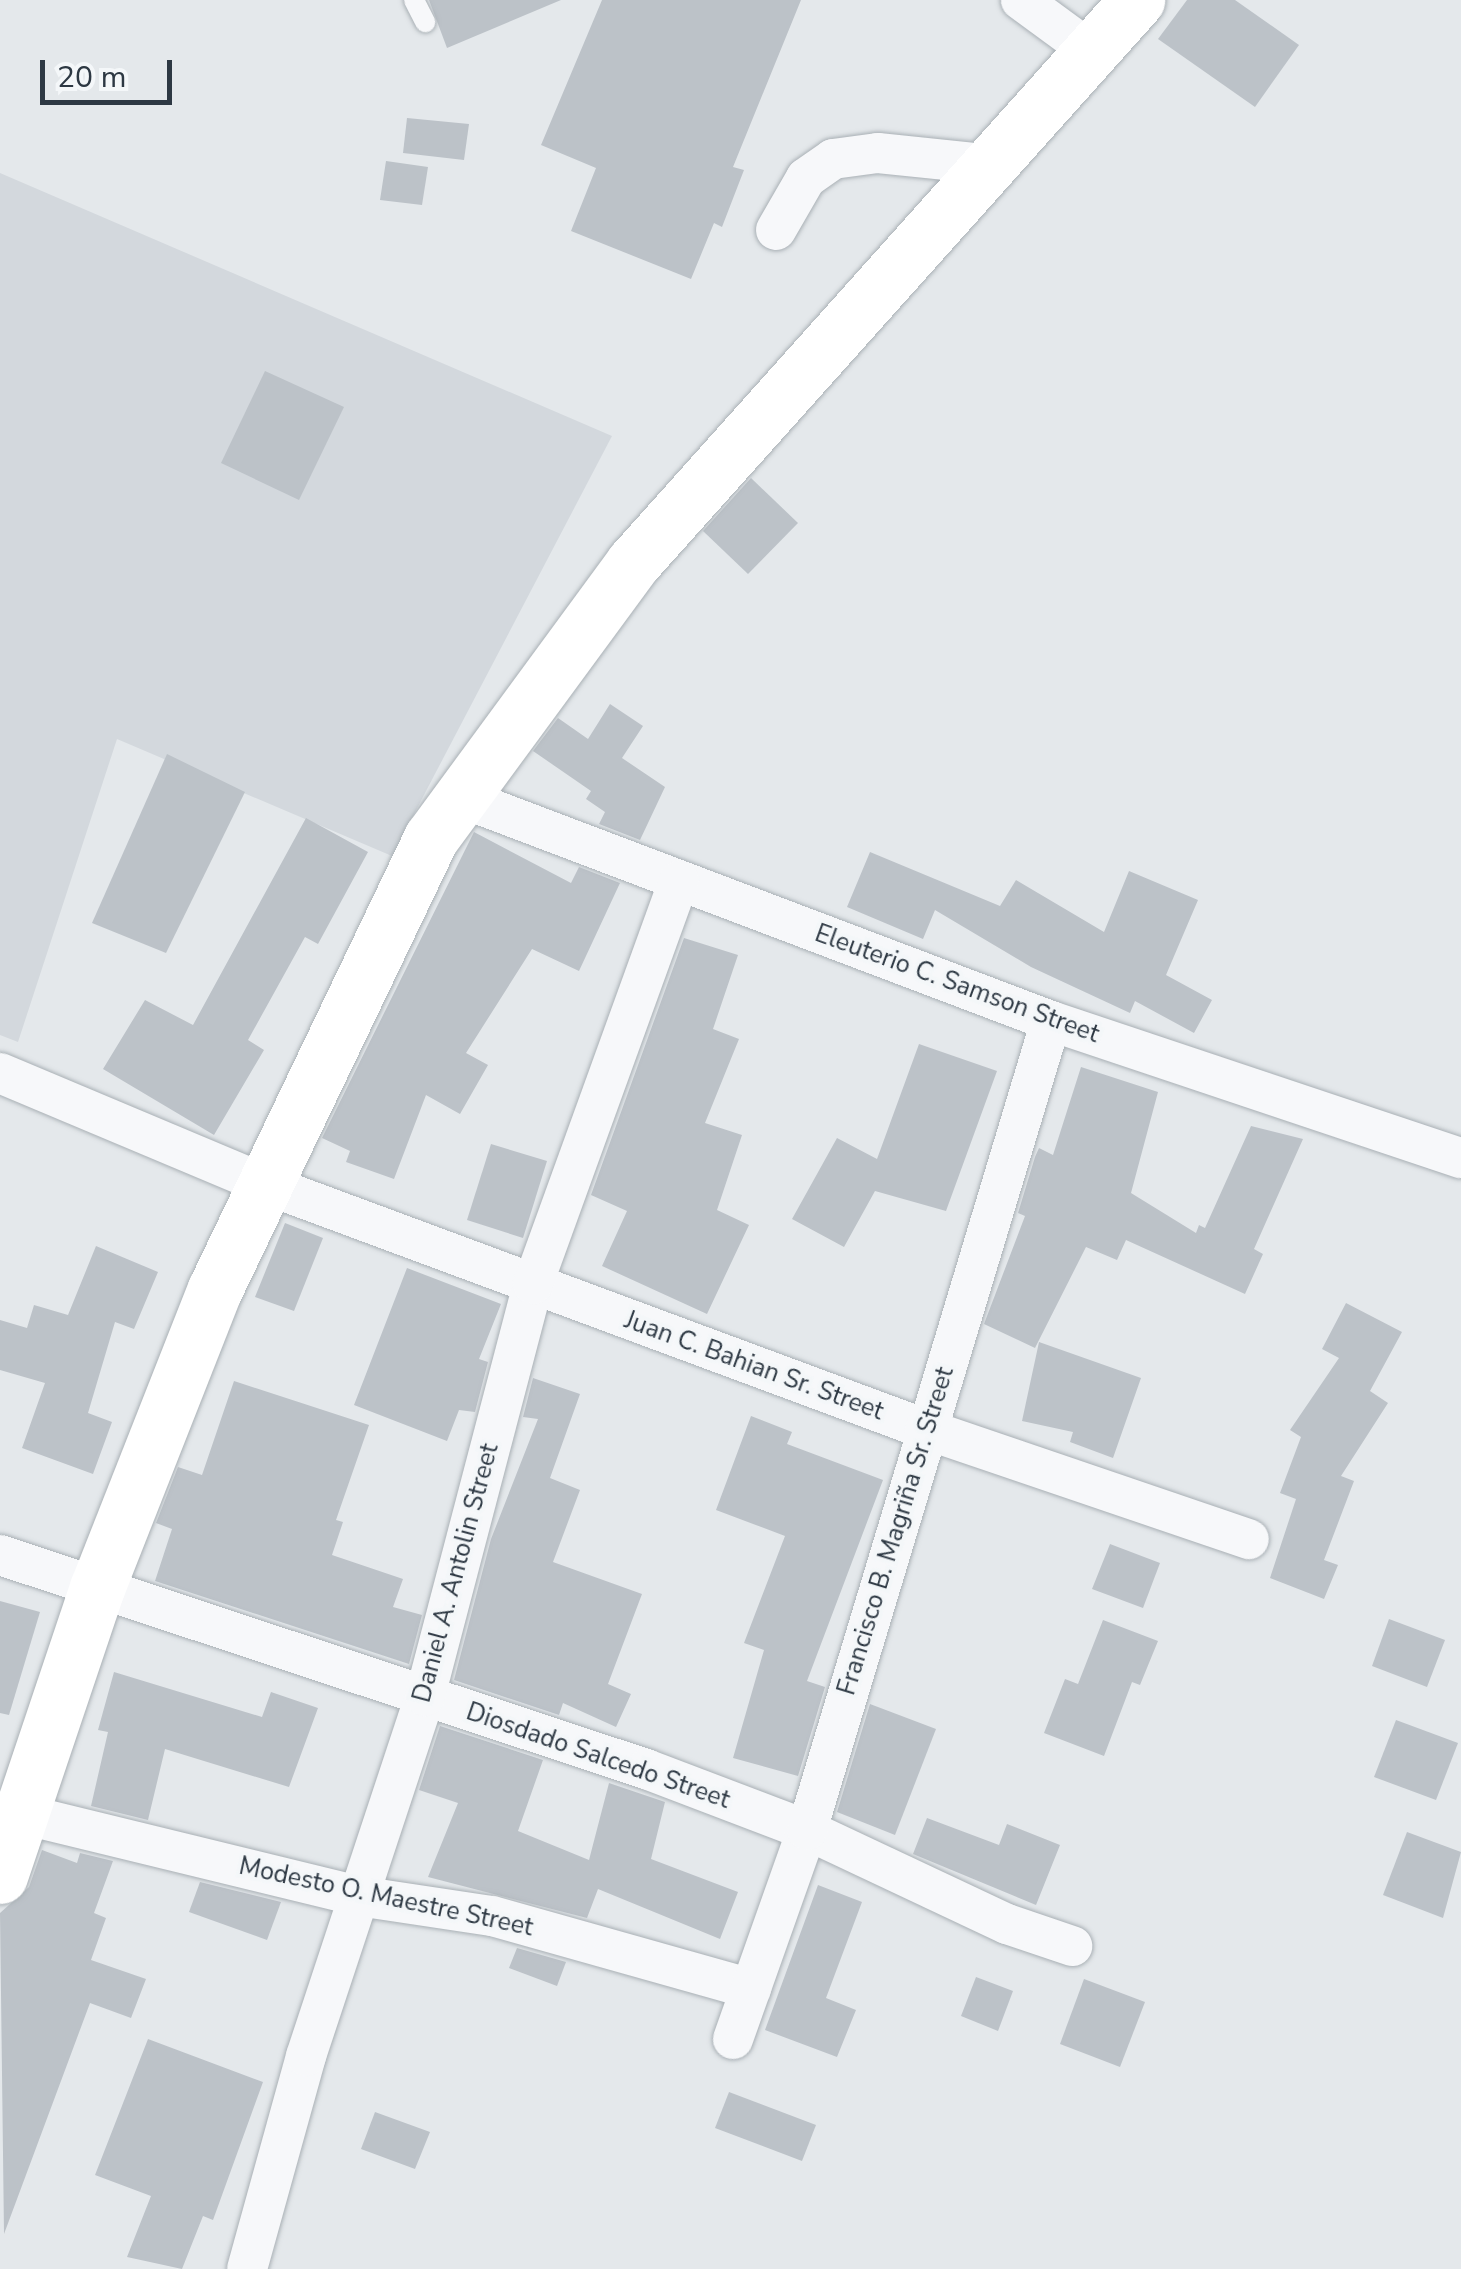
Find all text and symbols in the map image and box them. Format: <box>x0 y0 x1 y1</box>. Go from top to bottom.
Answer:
scale bar <box>45 40 178 102</box>
text: 20 m <box>57 57 126 98</box>
street label: Eleuterio C. Samson Street <box>811 919 1103 1049</box>
street label: Juan C. Bahian Sr. Street <box>620 1305 888 1427</box>
street label: Francisco B. Magriña Sr. Street <box>832 1363 960 1699</box>
street label: Daniel A. Antolin Street <box>407 1440 505 1706</box>
street label: Diosdado Salcedo Street <box>462 1697 734 1815</box>
street label: Modesto O. Maestre Street <box>236 1851 536 1943</box>

